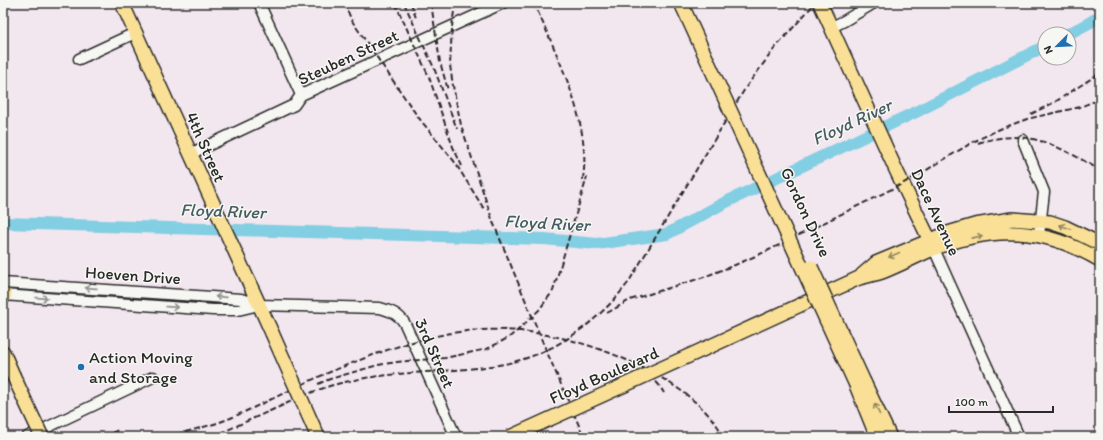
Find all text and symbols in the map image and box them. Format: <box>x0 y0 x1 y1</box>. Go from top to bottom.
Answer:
street label: Steuben Street <box>294 25 402 89</box>
north arrow <box>1037 26 1077 66</box>
text: N <box>1041 44 1056 56</box>
water label: Floyd River <box>809 93 897 150</box>
street label: 4th Street <box>182 109 231 186</box>
street label: Gordon Drive <box>777 164 835 260</box>
street label: Dace Avenue <box>907 165 965 259</box>
water label: Floyd River <box>180 199 268 224</box>
water label: Floyd River <box>504 210 592 236</box>
one-way arrow <box>1059 223 1071 231</box>
one-way arrow <box>970 232 983 240</box>
one-way arrow <box>888 252 900 260</box>
street label: Hoeven Drive <box>85 262 181 288</box>
one-way arrow <box>85 285 98 292</box>
one-way arrow <box>35 294 48 301</box>
one-way arrow <box>215 294 228 301</box>
one-way arrow <box>165 304 178 311</box>
street label: 3rd Street <box>411 315 459 392</box>
street label: Floyd Boulevard <box>546 342 662 408</box>
place label: Action Moving and Storage <box>89 347 193 387</box>
marker: Action Moving and Storage <box>76 362 86 372</box>
scale bar <box>949 388 1053 414</box>
text: 100 m <box>955 395 988 409</box>
one-way arrow <box>873 404 880 416</box>

